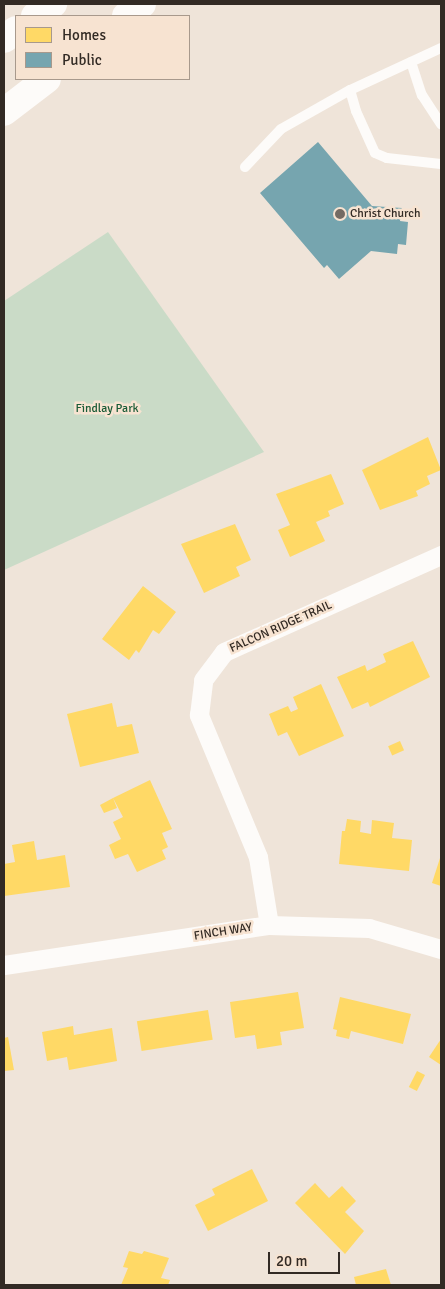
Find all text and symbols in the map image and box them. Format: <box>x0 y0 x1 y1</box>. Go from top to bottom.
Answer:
legend <box>15 15 190 80</box>
text: Homes <box>62 26 106 44</box>
text: Public <box>62 51 102 69</box>
place label: Christ Church <box>350 207 420 221</box>
marker: Christ Church <box>334 208 346 220</box>
park label: Findlay Park <box>75 402 139 416</box>
street label: FALCON RIDGE TRAIL <box>228 598 334 656</box>
street label: FINCH WAY <box>193 920 253 944</box>
scale bar <box>270 1242 342 1274</box>
text: 20 m <box>276 1252 307 1270</box>

